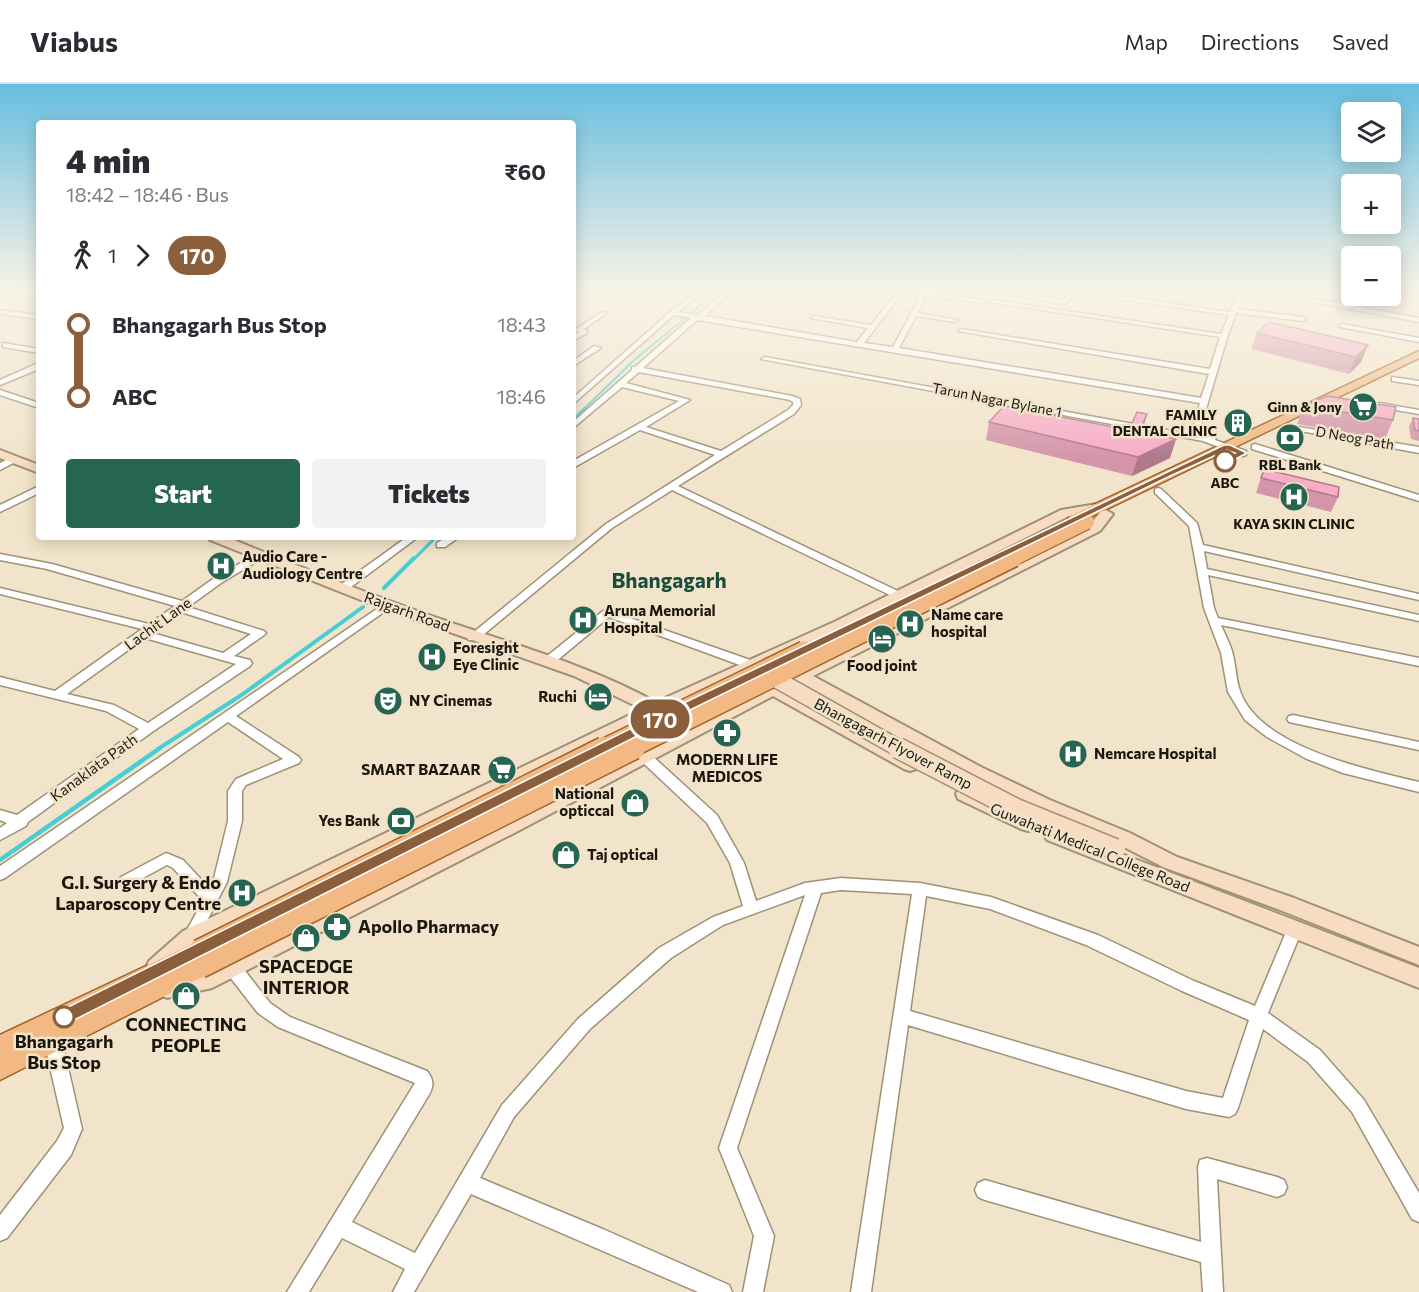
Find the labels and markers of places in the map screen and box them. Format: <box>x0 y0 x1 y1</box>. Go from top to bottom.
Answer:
supermarket icon: Ginn & Jony <box>1347 391 1379 423</box>
place label: Ginn & Jony <box>1267 398 1342 415</box>
place label: FAMILY DENTAL CLINIC <box>1113 406 1217 439</box>
building icon: FAMILY DENTAL CLINIC <box>1222 407 1254 439</box>
bank icon: RBL Bank <box>1274 422 1306 454</box>
marker: ABC <box>1214 450 1236 472</box>
place label: RBL Bank <box>1259 456 1321 473</box>
place label: ABC <box>1211 474 1239 491</box>
hospital icon: KAYA SKIN CLINIC <box>1278 481 1310 513</box>
place label: KAYA SKIN CLINIC <box>1233 515 1355 532</box>
place label: Audio Care - Audiology Centre <box>242 547 363 582</box>
hospital icon: Audio Care - Audiology Centre <box>205 550 237 582</box>
place label: Aruna Memorial Hospital <box>604 601 716 636</box>
hospital icon: Aruna Memorial Hospital <box>567 604 599 636</box>
place label: Name care hospital <box>931 605 1003 640</box>
hospital icon: Name care hospital <box>894 608 926 640</box>
hotel icon: Food joint <box>866 623 898 655</box>
place label: Foresight Eye Clinic <box>453 638 519 673</box>
hospital icon: Foresight Eye Clinic <box>416 641 448 673</box>
place label: Food joint <box>847 656 917 674</box>
hotel icon: Ruchi <box>582 681 614 713</box>
theatre icon: NY Cinemas <box>372 685 404 717</box>
place label: Ruchi <box>538 687 577 705</box>
place label: NY Cinemas <box>409 691 492 709</box>
pharmacy icon: MODERN LIFE MEDICOS <box>711 717 743 749</box>
hospital icon: Nemcare Hospital <box>1057 738 1089 770</box>
place label: Nemcare Hospital <box>1094 744 1217 762</box>
place label: MODERN LIFE MEDICOS <box>676 750 778 785</box>
supermarket icon: SMART BAZAAR <box>486 754 518 786</box>
place label: SMART BAZAAR <box>361 760 482 778</box>
place label: National opticcal <box>555 784 614 819</box>
shop icon: National opticcal <box>619 787 651 819</box>
bank icon: Yes Bank <box>385 805 417 837</box>
place label: Yes Bank <box>318 811 380 829</box>
shop icon: Taj optical <box>550 839 582 871</box>
place label: Taj optical <box>587 845 658 863</box>
place label: G.I. Surgery & Endo Laparoscopy Centre <box>55 871 221 914</box>
hospital icon: G.I. Surgery & Endo Laparoscopy Centre <box>226 877 258 909</box>
pharmacy icon: Apollo Pharmacy <box>321 911 353 943</box>
place label: Apollo Pharmacy <box>358 915 499 937</box>
shop icon: SPACEDGE INTERIOR <box>290 922 322 954</box>
place label: SPACEDGE INTERIOR <box>259 955 353 998</box>
shop icon: CONNECTING PEOPLE <box>170 980 202 1012</box>
marker: Bhangagarh Bus Stop <box>53 1006 75 1028</box>
place label: CONNECTING PEOPLE <box>126 1013 246 1056</box>
place label: Bhangagarh Bus Stop <box>15 1030 113 1073</box>

